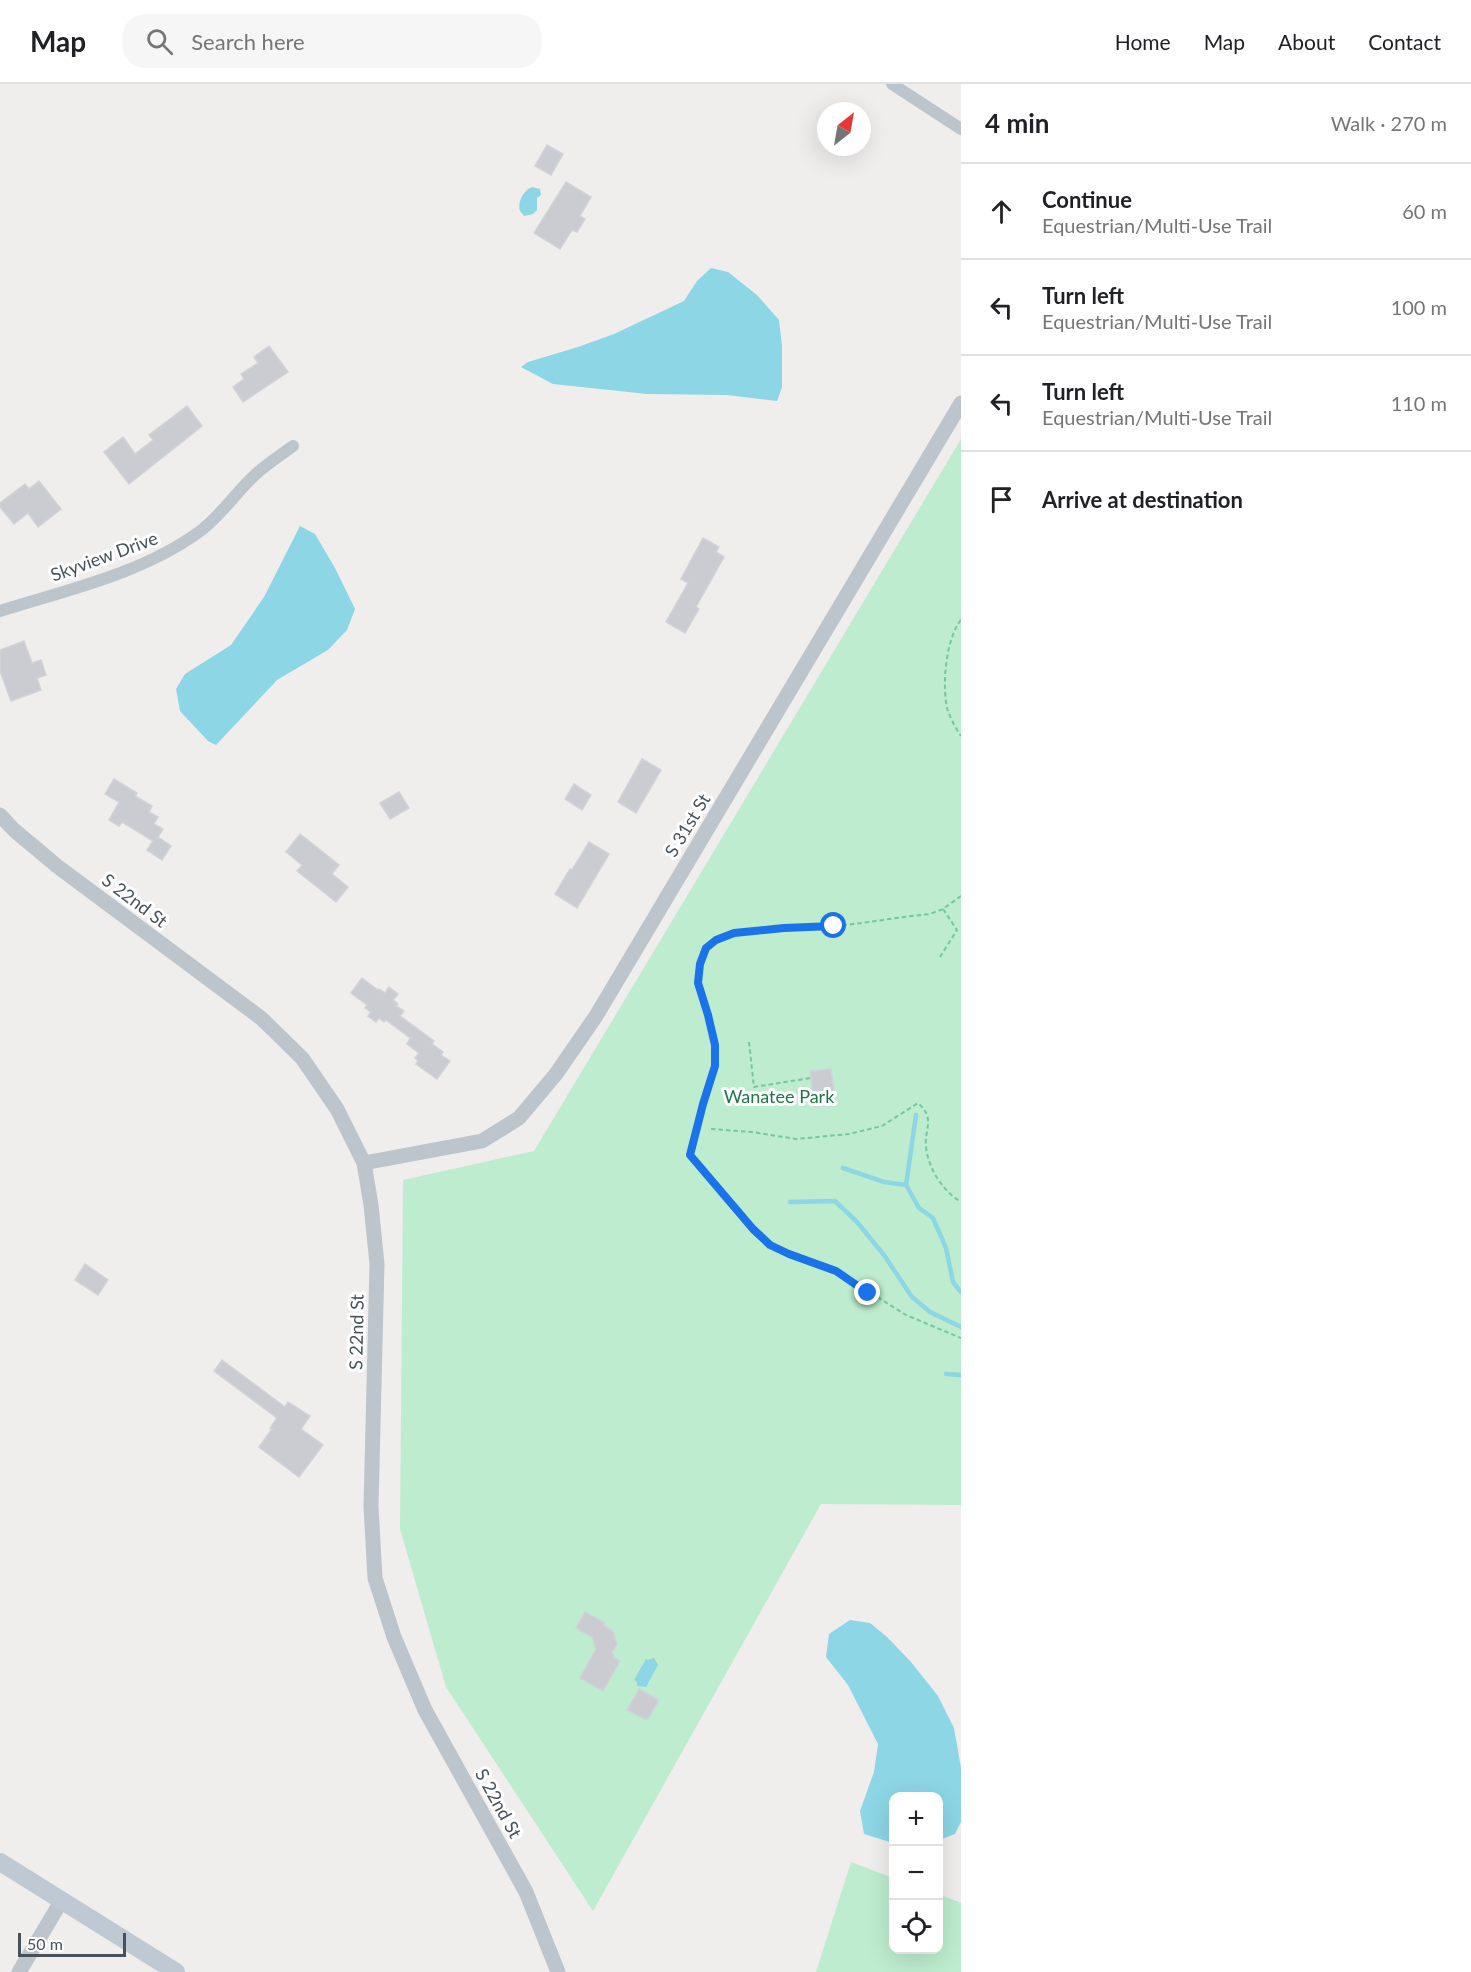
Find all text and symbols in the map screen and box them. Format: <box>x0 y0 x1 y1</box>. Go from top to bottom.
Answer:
search box <box>122 14 542 68</box>
text: Map <box>30 24 86 58</box>
icon: search <box>143 25 176 58</box>
text: Search here <box>191 28 305 55</box>
text: Home <box>1115 29 1171 54</box>
text: Map <box>1204 29 1245 54</box>
text: About <box>1278 29 1335 54</box>
text: Contact <box>1368 29 1441 54</box>
north arrow <box>817 102 871 156</box>
text: 4 min <box>985 107 1049 139</box>
text: Walk · 270 m <box>1331 111 1447 135</box>
text: Continue <box>1042 186 1132 213</box>
icon: ahead <box>985 195 1018 228</box>
text: 60 m <box>1402 199 1447 223</box>
text: Equestrian/Multi-Use Trail <box>1042 213 1272 237</box>
text: Turn left <box>1042 282 1124 309</box>
icon: left <box>985 291 1018 324</box>
text: 100 m <box>1391 295 1447 319</box>
text: Equestrian/Multi-Use Trail <box>1042 309 1272 333</box>
text: Turn left <box>1042 378 1124 405</box>
icon: left <box>985 387 1018 420</box>
text: 110 m <box>1391 391 1447 415</box>
text: Equestrian/Multi-Use Trail <box>1042 405 1272 429</box>
icon: arrive <box>985 483 1018 516</box>
text: Arrive at destination <box>1042 486 1243 513</box>
street label: Skyview Drive <box>47 526 161 586</box>
street label: S 31st St <box>660 789 715 861</box>
street label: S 22nd St <box>98 868 172 932</box>
route start <box>820 912 846 938</box>
park label: Wanatee Park <box>724 1085 835 1107</box>
route end <box>854 1279 880 1305</box>
street label: S 22nd St <box>344 1293 368 1370</box>
street label: S 22nd St <box>471 1765 527 1842</box>
map controls <box>889 1792 943 1954</box>
button: + <box>889 1792 943 1846</box>
button: − <box>889 1846 943 1900</box>
button: locate <box>889 1900 943 1954</box>
scale bar <box>18 1930 126 1958</box>
text: 50 m <box>27 1934 63 1953</box>

